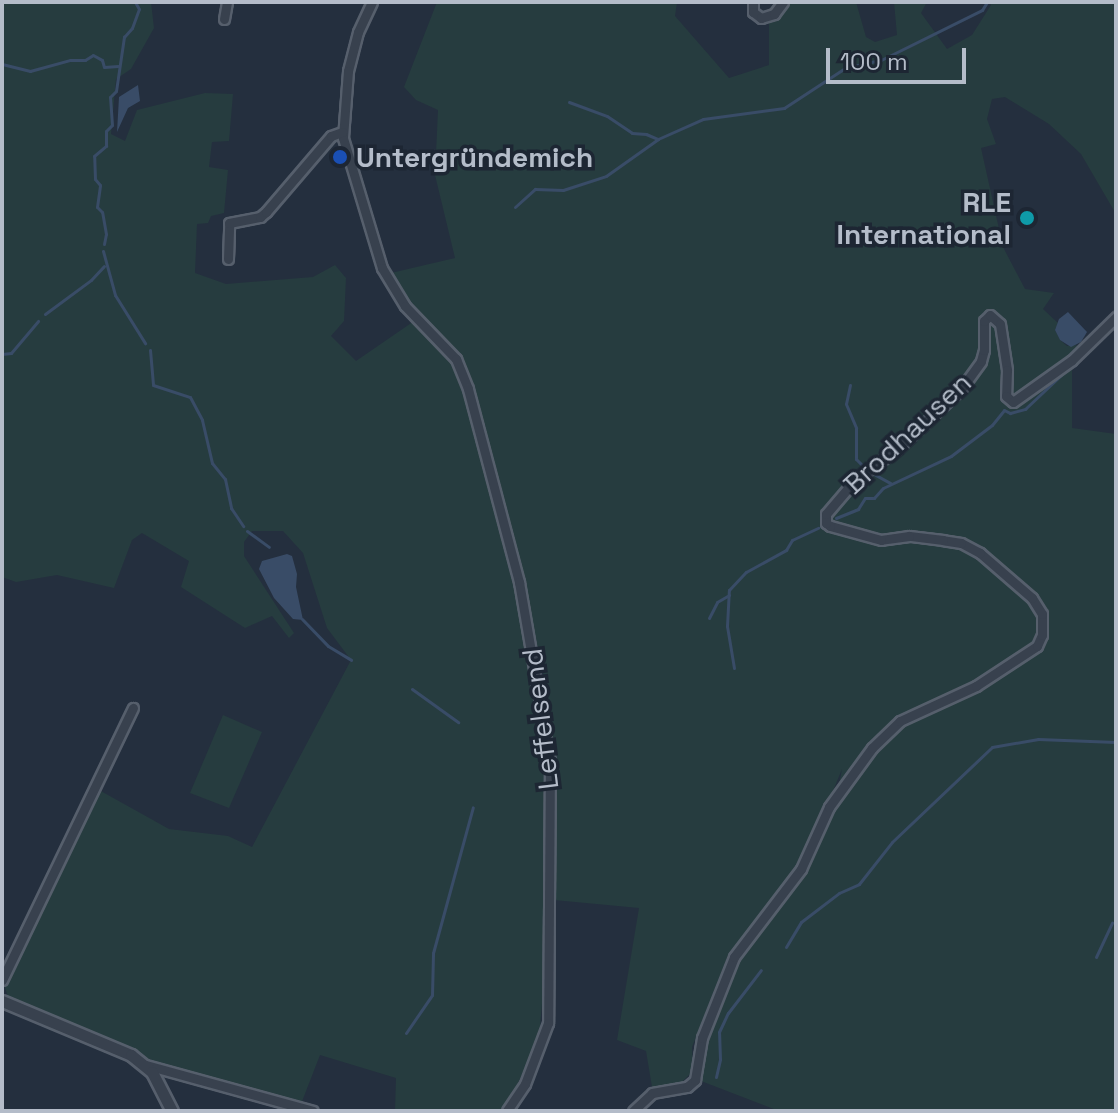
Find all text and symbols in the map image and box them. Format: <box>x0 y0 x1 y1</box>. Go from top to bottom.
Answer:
scale bar <box>830 32 970 82</box>
text: 100 m <box>840 46 908 77</box>
place label: Untergründemich <box>356 140 593 174</box>
marker: Untergründemich <box>331 148 349 166</box>
place label: RLE International <box>837 185 1011 251</box>
marker: RLE International <box>1018 209 1036 227</box>
street label: Brodhausen <box>836 365 978 501</box>
street label: Leffelsend <box>515 647 565 791</box>

